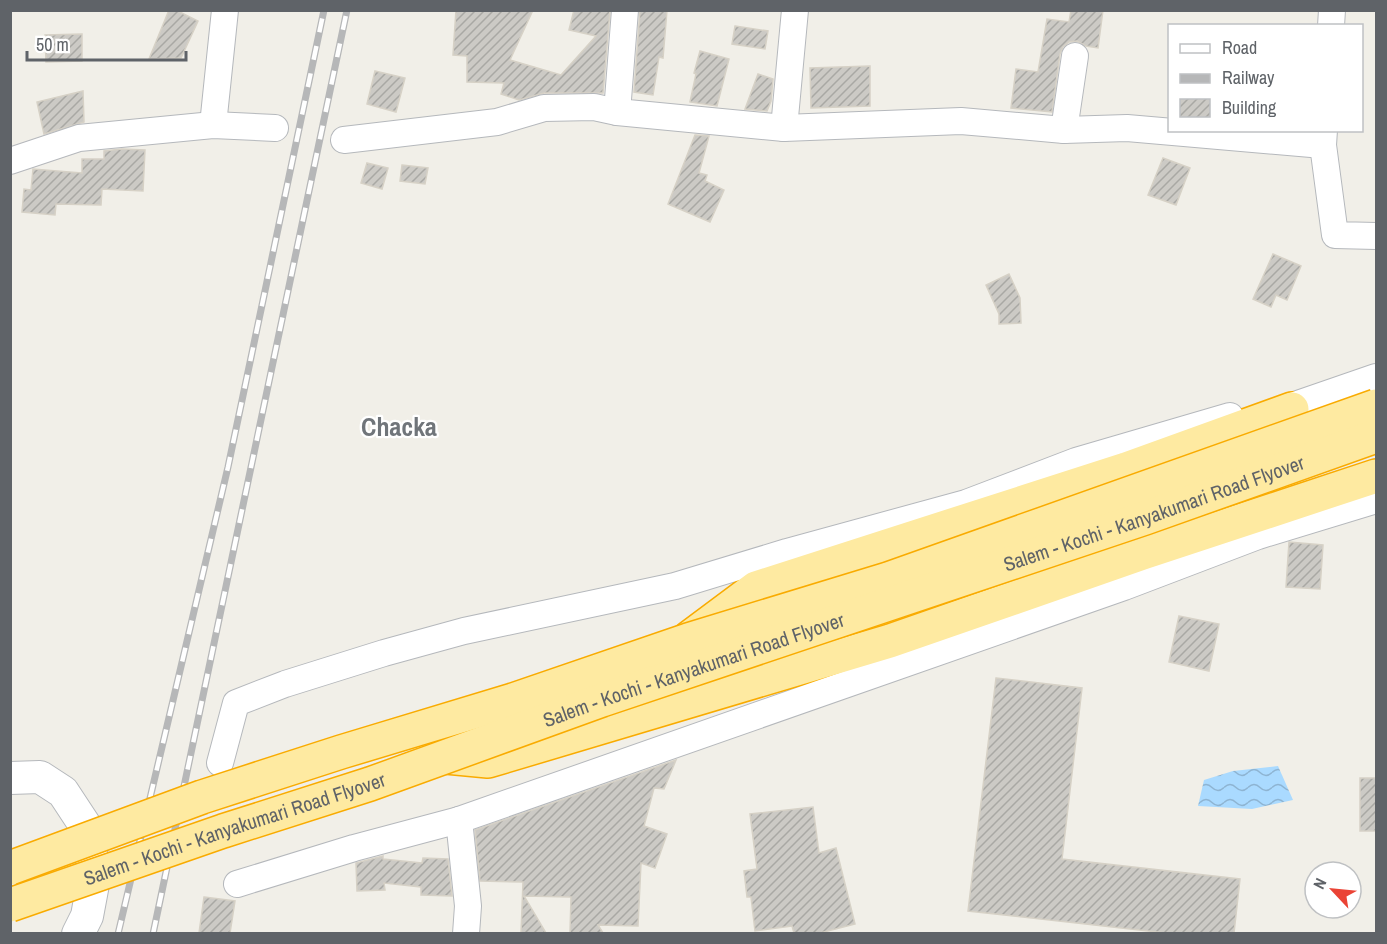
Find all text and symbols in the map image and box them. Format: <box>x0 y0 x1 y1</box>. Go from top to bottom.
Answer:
scale bar <box>27 24 186 62</box>
legend <box>1168 24 1363 132</box>
text: 50 m <box>36 32 69 57</box>
text: Road <box>1222 35 1257 60</box>
text: Railway <box>1222 65 1275 90</box>
text: Building <box>1222 95 1277 120</box>
district label: Chacka <box>361 409 437 444</box>
street label: Salem - Kochi - Kanyakumari Road Flyover <box>1000 448 1308 578</box>
street label: Salem - Kochi - Kanyakumari Road Flyover <box>539 606 848 733</box>
street label: Salem - Kochi - Kanyakumari Road Flyover <box>80 765 389 891</box>
north arrow <box>1303 860 1363 920</box>
text: N <box>1308 874 1331 893</box>

